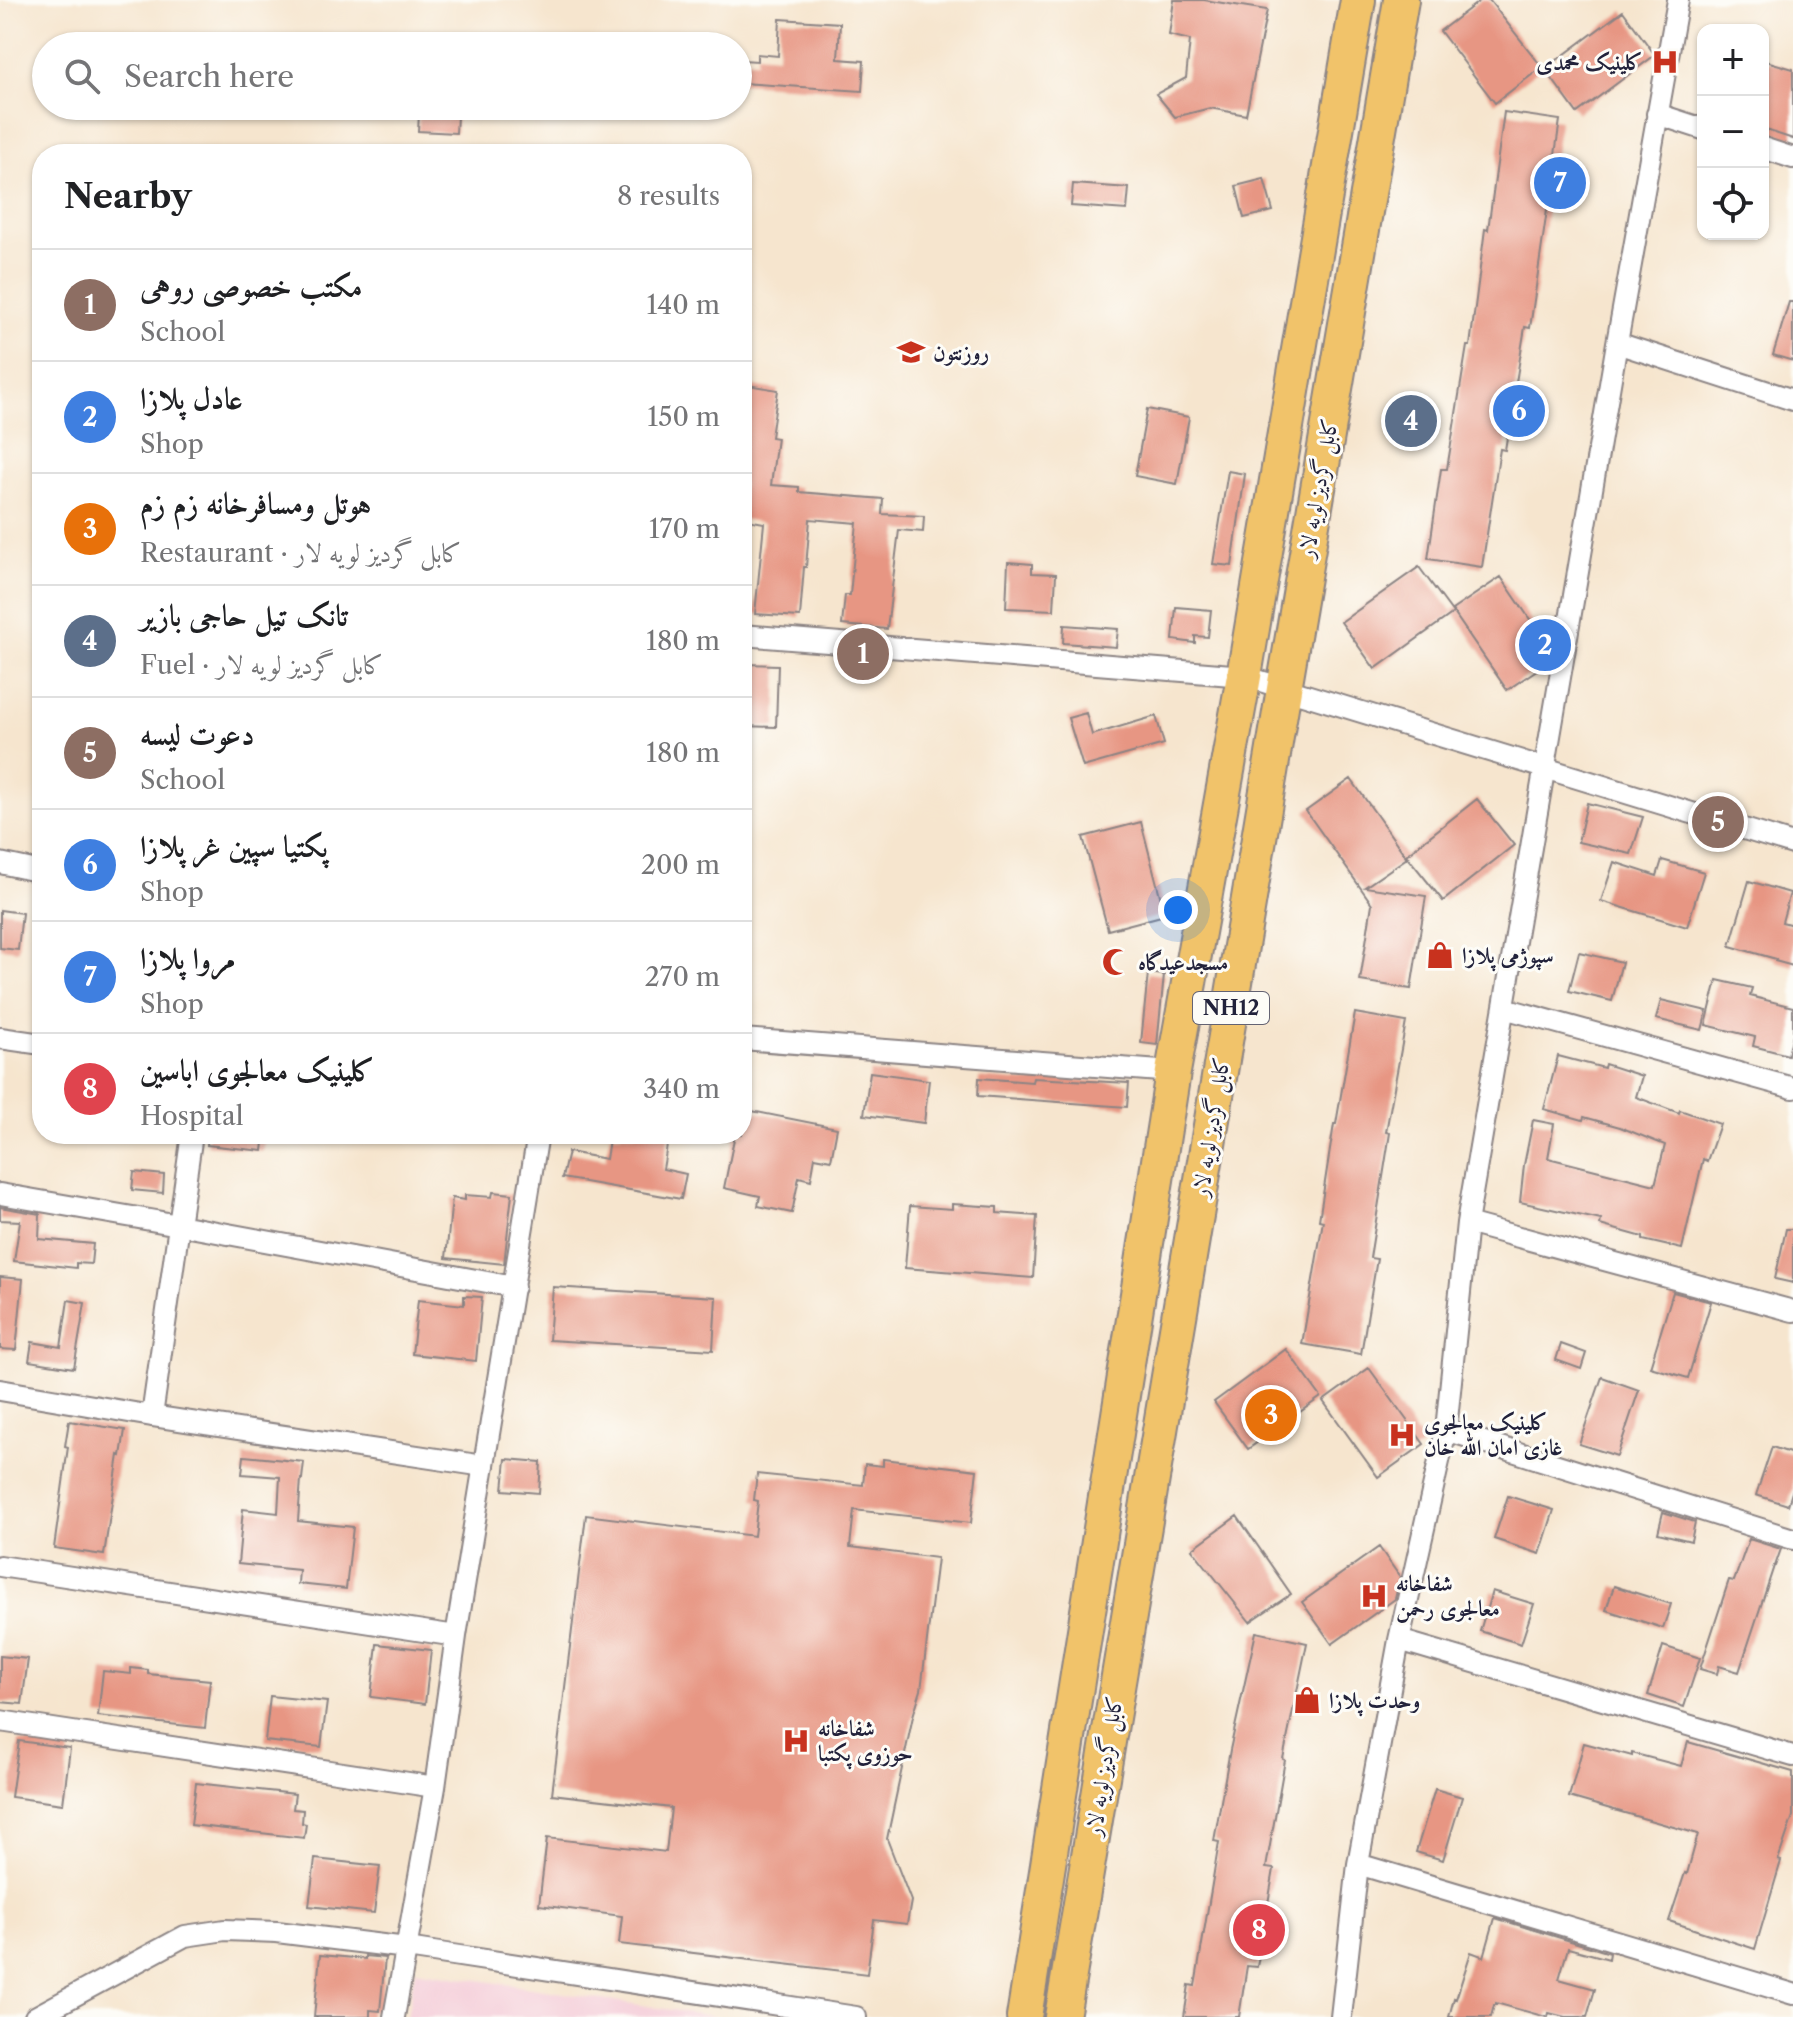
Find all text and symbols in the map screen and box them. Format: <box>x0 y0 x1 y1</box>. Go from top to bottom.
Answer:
map controls <box>1697 24 1769 240</box>
button: + <box>1697 24 1769 96</box>
search box <box>32 32 752 120</box>
hospital icon: کلینیک محمدی <box>1650 47 1680 77</box>
place label: کلینیک محمدی <box>1536 49 1643 76</box>
icon: search <box>60 54 104 98</box>
text: Search here <box>124 58 294 95</box>
button: − <box>1697 96 1769 168</box>
pin: 7 <box>1534 153 1586 213</box>
button: locate <box>1697 168 1769 240</box>
text: Nearby <box>64 175 192 217</box>
text: 8 results <box>617 180 720 212</box>
text: مکتب خصوصی روهی <box>140 268 363 305</box>
text: 1 <box>84 289 96 321</box>
text: 140 m <box>646 289 720 321</box>
text: School <box>140 316 225 348</box>
school or university icon: روزنتون <box>896 337 926 367</box>
place label: روزنتون <box>933 339 989 366</box>
text: عادل پلازا <box>140 380 243 417</box>
pin: 6 <box>1493 381 1545 441</box>
pin: 4 <box>1385 391 1437 451</box>
text: 2 <box>82 401 98 433</box>
text: 150 m <box>647 401 720 433</box>
street label: کابل گردیز لویه لار <box>1291 416 1346 562</box>
text: Shop <box>140 428 204 460</box>
text: هوتل ومسافرخانه زم زم <box>140 485 371 522</box>
text: 3 <box>83 513 97 545</box>
text: 170 m <box>649 513 720 545</box>
text: Restaurant · کابل گردیز لویه لار <box>140 537 462 569</box>
text: تانک تیل حاجی بازیر <box>140 597 348 634</box>
pin: 2 <box>1519 615 1571 675</box>
pin: 1 <box>837 624 889 684</box>
text: 4 <box>82 625 98 657</box>
text: 180 m <box>646 625 720 657</box>
text: Fuel · کابل گردیز لویه لار <box>140 649 383 681</box>
text: دعوت لیسه <box>140 716 254 753</box>
text: 5 <box>83 737 97 769</box>
text: 180 m <box>646 737 720 769</box>
text: School <box>140 764 225 796</box>
pin: 5 <box>1692 792 1744 852</box>
text: پکتیا سپین غر پلازا <box>140 828 328 865</box>
text: 6 <box>82 849 98 881</box>
text: 200 m <box>641 849 720 881</box>
text: Shop <box>140 876 204 908</box>
your location <box>1158 890 1198 930</box>
text: مروا پلازا <box>140 940 236 977</box>
shop icon: سپوژمی پلازا <box>1425 940 1455 970</box>
place label: سپوژمی پلازا <box>1462 942 1554 972</box>
mosque icon: مسجدعیدگاه <box>1101 947 1131 977</box>
place label: مسجدعیدگاه <box>1138 949 1228 976</box>
text: 7 <box>83 961 97 993</box>
text: 270 m <box>645 961 720 993</box>
text: Shop <box>140 988 204 1020</box>
road number: NH12 <box>1193 992 1269 1024</box>
text: کلینیک معالجوی اباسین <box>140 1052 375 1089</box>
street label: کابل گردیز لویه لار <box>1185 1055 1237 1201</box>
text: 8 <box>82 1073 98 1105</box>
text: 340 m <box>643 1073 720 1105</box>
text: Hospital <box>140 1100 244 1132</box>
pin: 3 <box>1245 1385 1297 1445</box>
place label: کلینیک معالجوی غازی امان الله خان <box>1424 1409 1563 1461</box>
hospital icon: کلینیک معالجوی غازی امان الله خان <box>1387 1420 1417 1450</box>
place label: شفاخانه معالجوی رحمن <box>1396 1570 1500 1623</box>
hospital icon: شفاخانه معالجوی رحمن <box>1359 1581 1389 1611</box>
shop icon: وحدت پلازا <box>1292 1685 1322 1715</box>
place label: وحدت پلازا <box>1329 1687 1420 1717</box>
street label: کابل گردیز لویه لار <box>1078 1694 1130 1840</box>
place label: شفاخانه حوزوی پکتبا <box>818 1715 913 1770</box>
hospital icon: شفاخانه حوزوی پکتبا <box>781 1726 811 1756</box>
pin: 8 <box>1233 1900 1285 1960</box>

